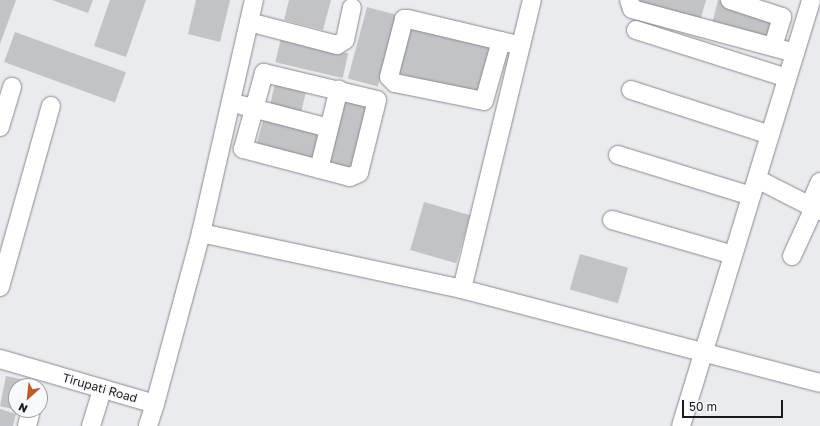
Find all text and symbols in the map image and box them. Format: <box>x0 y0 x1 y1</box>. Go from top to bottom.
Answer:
street label: Tirupati Road <box>61 370 139 406</box>
north arrow <box>8 378 48 418</box>
scale bar <box>684 392 785 418</box>
text: 50 m <box>689 399 717 414</box>
text: N <box>16 401 29 416</box>

